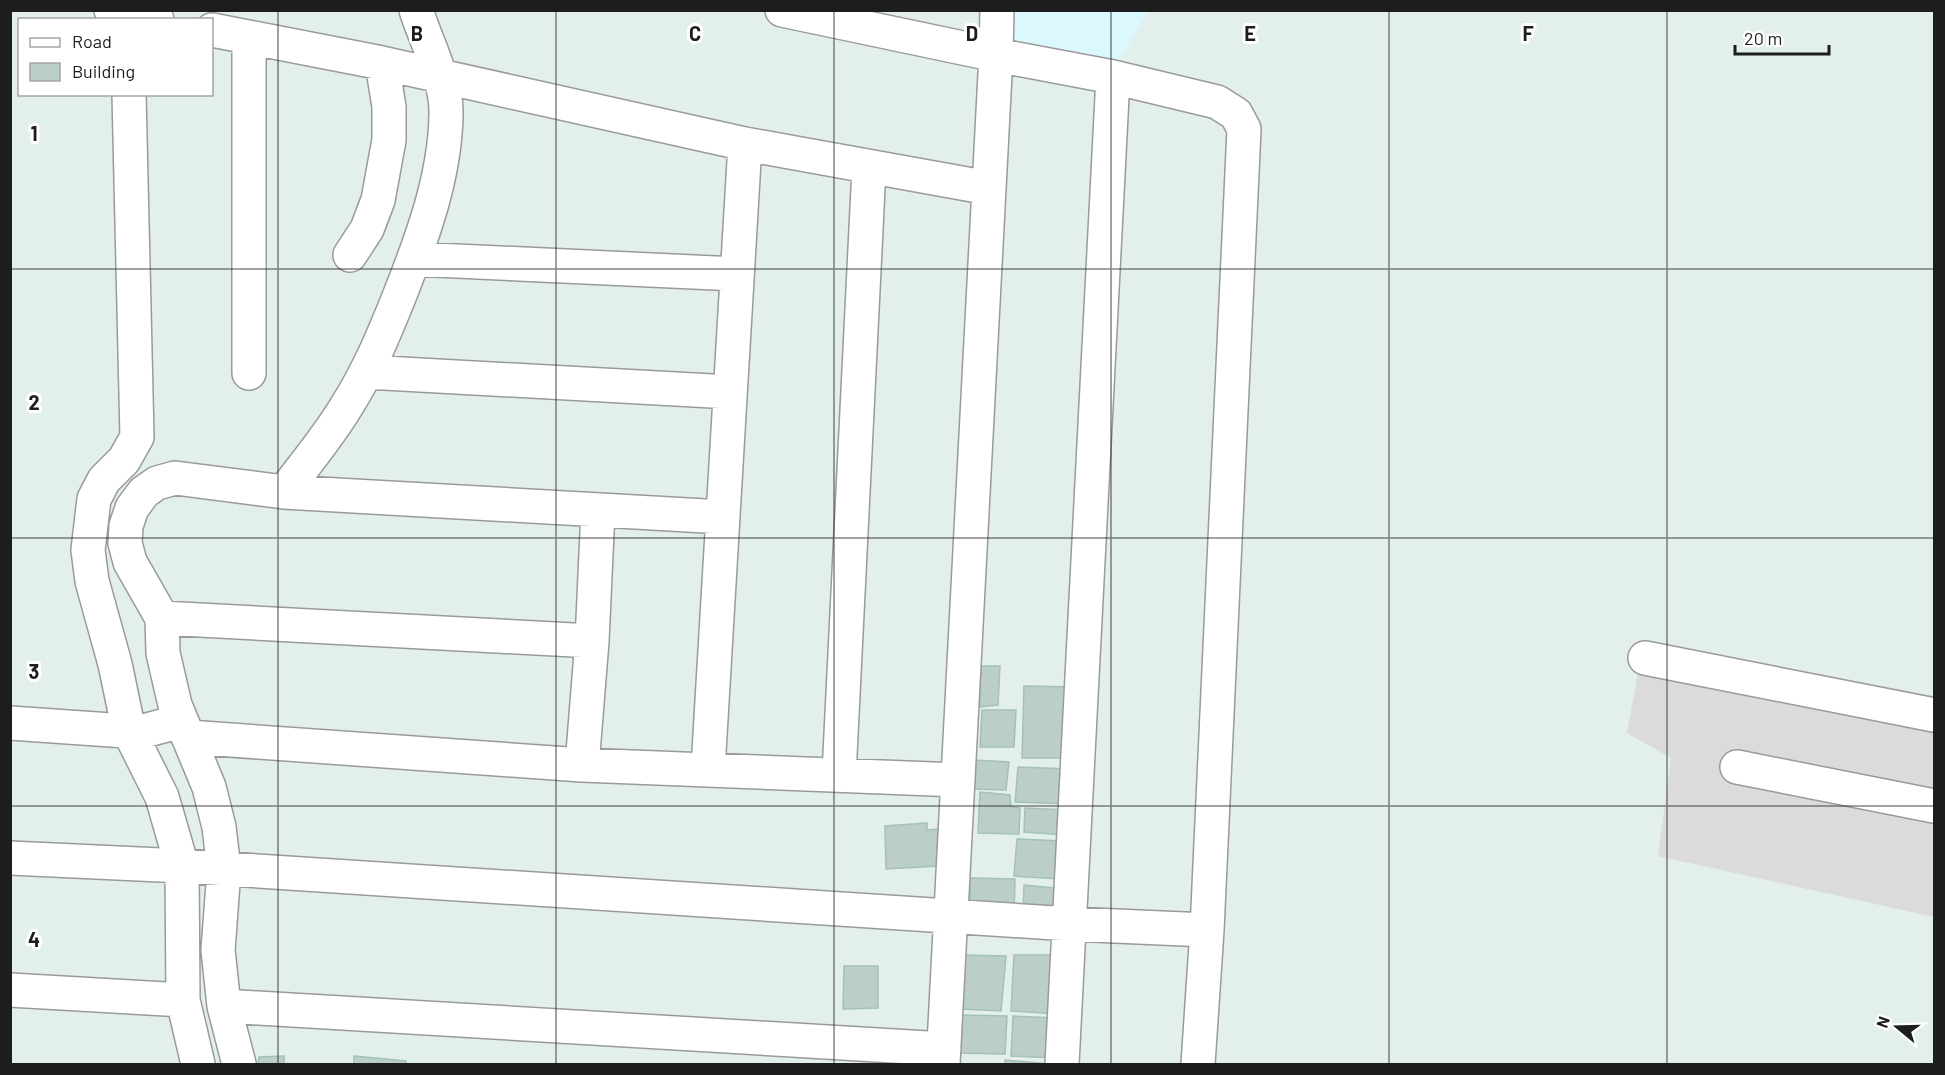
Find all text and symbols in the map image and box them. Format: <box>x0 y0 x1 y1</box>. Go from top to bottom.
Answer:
legend <box>18 18 213 96</box>
scale bar <box>1735 18 1830 56</box>
text: B <box>411 21 423 45</box>
text: C <box>689 21 701 45</box>
text: D <box>966 21 978 45</box>
text: E <box>1244 21 1256 45</box>
text: F <box>1522 21 1534 45</box>
text: 20 m <box>1744 27 1782 49</box>
text: Road <box>72 30 112 52</box>
text: Building <box>72 60 135 82</box>
text: 1 <box>30 121 38 145</box>
text: 2 <box>28 390 40 414</box>
text: 3 <box>29 659 39 683</box>
text: 4 <box>28 927 40 951</box>
north arrow <box>1867 997 1927 1057</box>
text: N <box>1872 1014 1893 1030</box>

